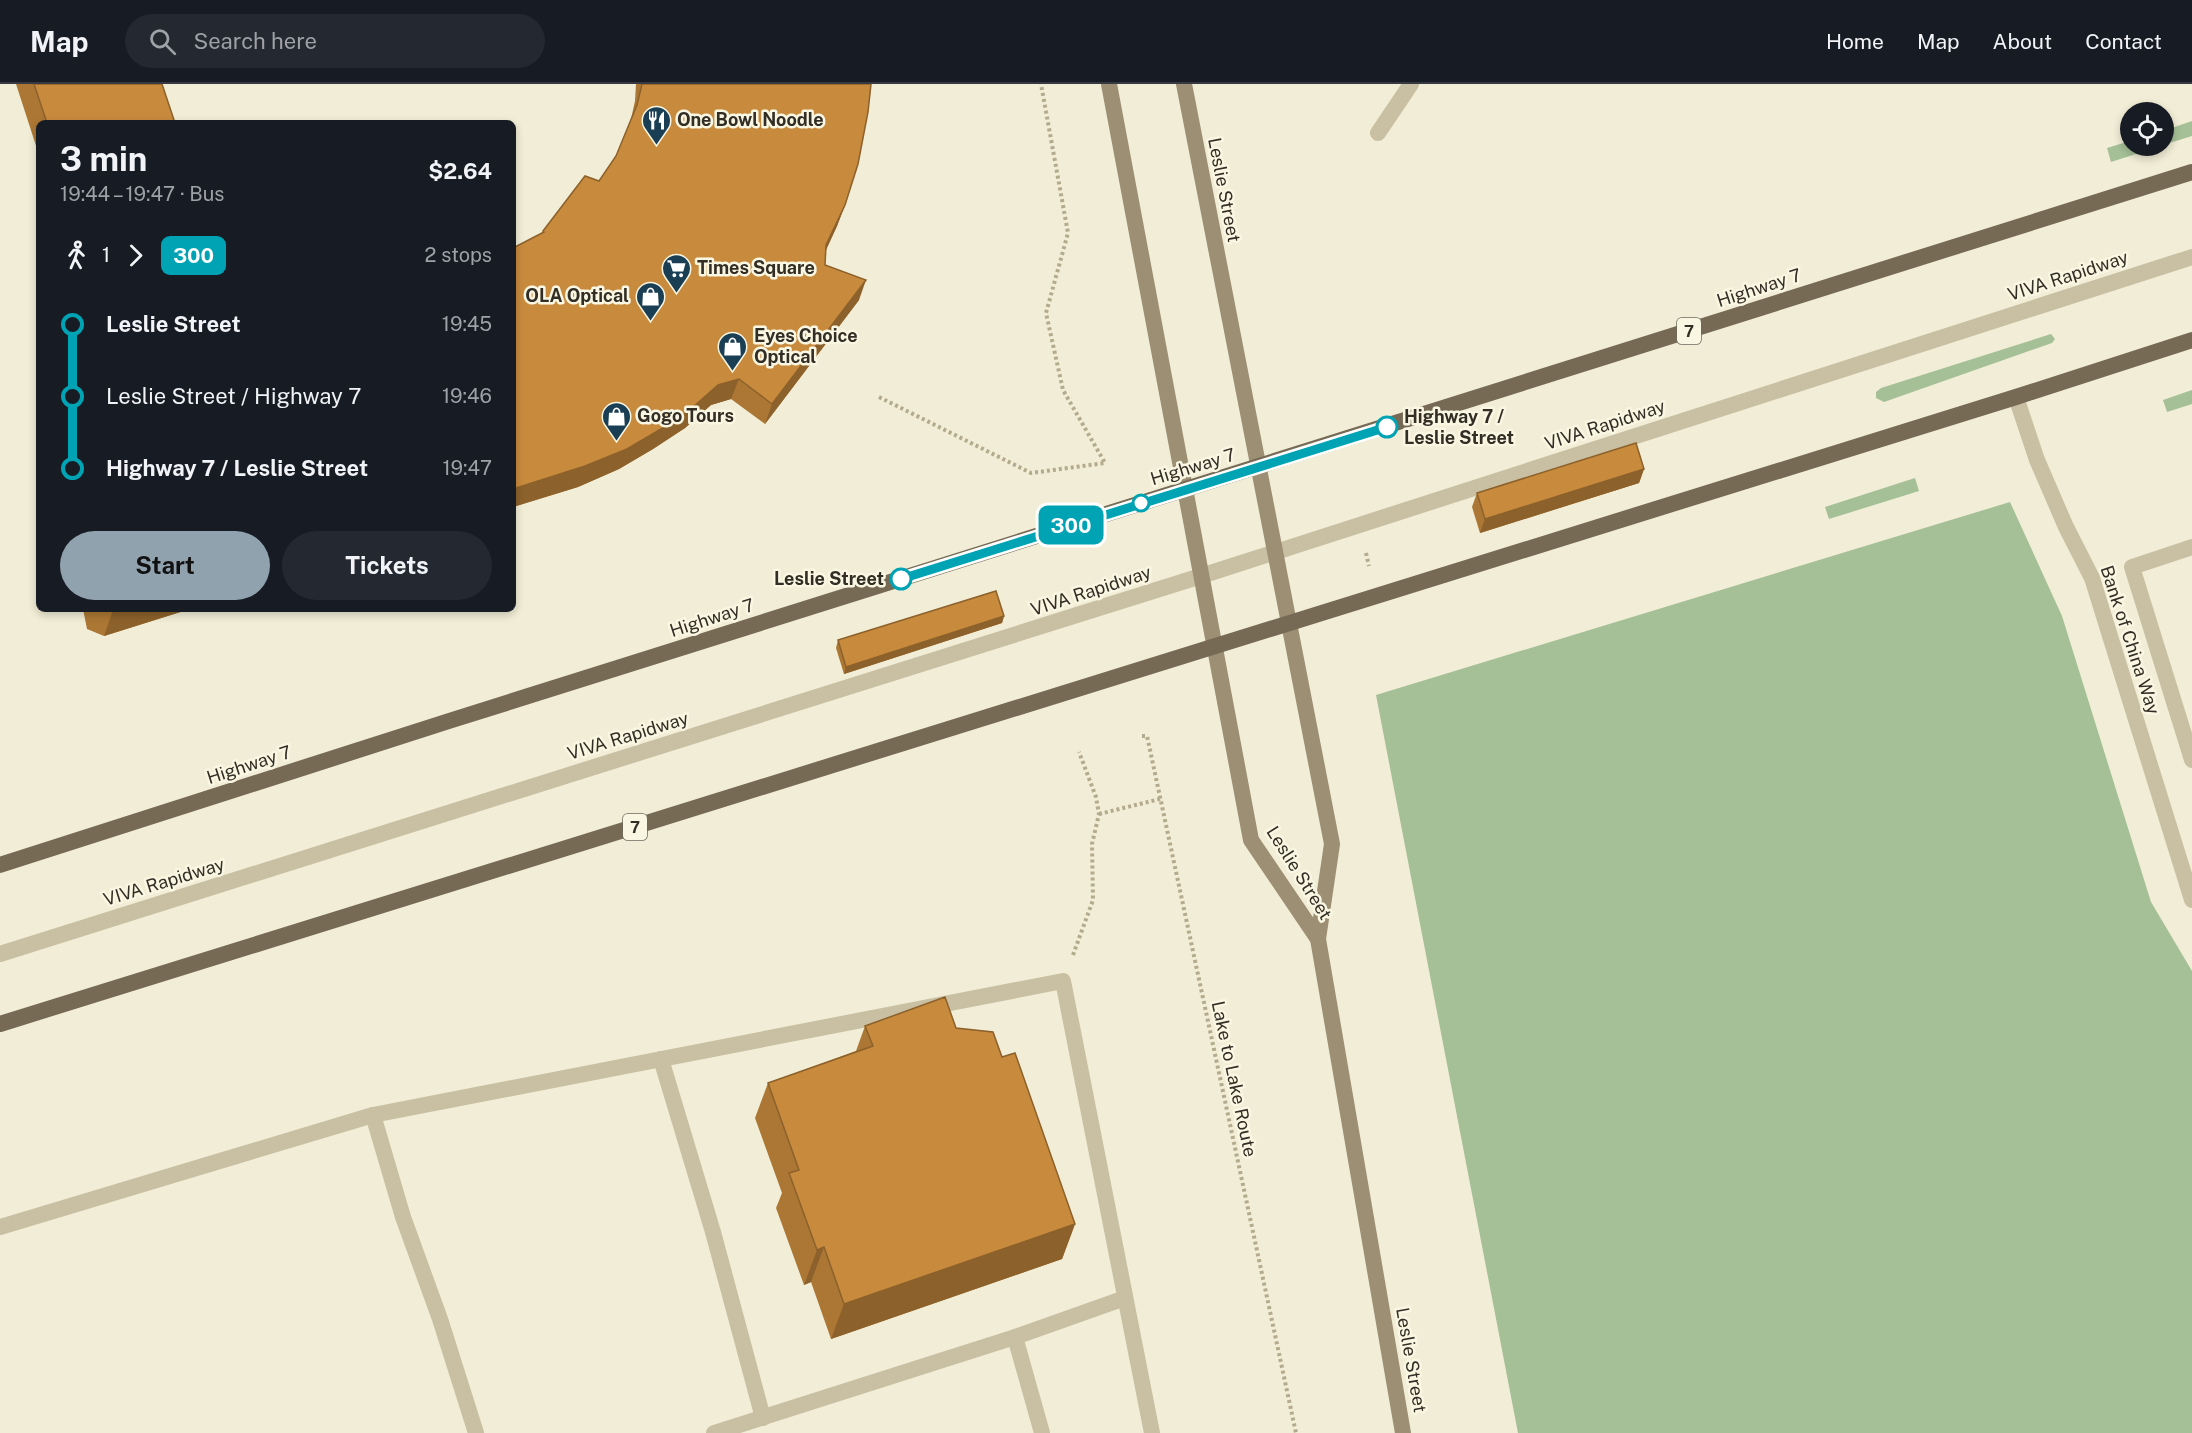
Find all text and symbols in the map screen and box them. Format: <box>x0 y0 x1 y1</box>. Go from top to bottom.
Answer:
search box <box>125 14 545 68</box>
text: Map <box>30 25 89 58</box>
icon: search <box>146 25 179 58</box>
text: Search here <box>194 28 317 54</box>
text: Home <box>1826 29 1884 54</box>
text: Map <box>1917 29 1960 54</box>
text: About <box>1993 29 2052 54</box>
text: Contact <box>2085 29 2162 54</box>
map controls <box>2120 102 2174 156</box>
button: locate <box>2120 102 2174 156</box>
restaurant icon: One Bowl Noodle <box>640 104 672 146</box>
place label: One Bowl Noodle <box>677 109 824 130</box>
street label: Leslie Street <box>1204 136 1245 244</box>
text: 3 min <box>60 140 147 178</box>
text: $2.64 <box>428 158 492 184</box>
text: 19:44 – 19:47 · Bus <box>60 182 224 206</box>
icon: walk <box>60 239 93 272</box>
icon: forward <box>119 239 152 272</box>
text: 1 <box>102 243 110 267</box>
text: 300 <box>173 243 214 268</box>
text: 2 stops <box>425 243 492 267</box>
street label: VIVA Rapidway <box>2005 246 2131 305</box>
supermarket icon: Times Square <box>660 252 692 294</box>
place label: Times Square <box>697 257 815 278</box>
street label: Highway 7 <box>1714 264 1804 311</box>
shop icon: OLA Optical <box>634 280 666 322</box>
place label: OLA Optical <box>525 285 629 306</box>
text: Leslie Street <box>106 311 241 337</box>
text: 19:45 <box>442 312 492 336</box>
road number: 7 <box>1677 318 1701 344</box>
place label: Eyes Choice Optical <box>754 325 858 367</box>
shop icon: Eyes Choice Optical <box>717 330 749 372</box>
text: Leslie Street / Highway 7 <box>106 383 361 409</box>
text: 19:46 <box>442 384 492 408</box>
street label: VIVA Rapidway <box>1542 395 1668 454</box>
shop icon: Gogo Tours <box>600 400 632 442</box>
place label: Gogo Tours <box>637 405 734 426</box>
place label: Highway 7 / Leslie Street <box>1404 406 1514 448</box>
marker: Highway 7 / Leslie Street <box>1376 416 1398 438</box>
street label: Highway 7 <box>1148 444 1238 489</box>
text: Highway 7 / Leslie Street <box>106 455 368 481</box>
text: 19:47 <box>442 456 492 480</box>
unlabelled marker <box>1132 494 1150 512</box>
line badge: 300 <box>1036 506 1106 544</box>
text: 300 <box>1051 513 1091 538</box>
button: Start <box>60 531 270 600</box>
button: Tickets <box>282 531 492 600</box>
street label: VIVA Rapidway <box>1028 561 1154 620</box>
street label: Bank of China Way <box>2097 563 2165 717</box>
place label: Leslie Street <box>774 568 884 589</box>
marker: Leslie Street <box>890 568 912 590</box>
street label: Highway 7 <box>667 594 757 641</box>
street label: VIVA Rapidway <box>565 707 691 764</box>
street label: Highway 7 <box>204 741 294 788</box>
road number: 7 <box>623 814 647 840</box>
street label: Leslie Street <box>1262 822 1336 923</box>
street label: VIVA Rapidway <box>101 853 227 910</box>
street label: Lake to Lake Route <box>1208 999 1261 1159</box>
street label: Leslie Street <box>1392 1306 1431 1414</box>

